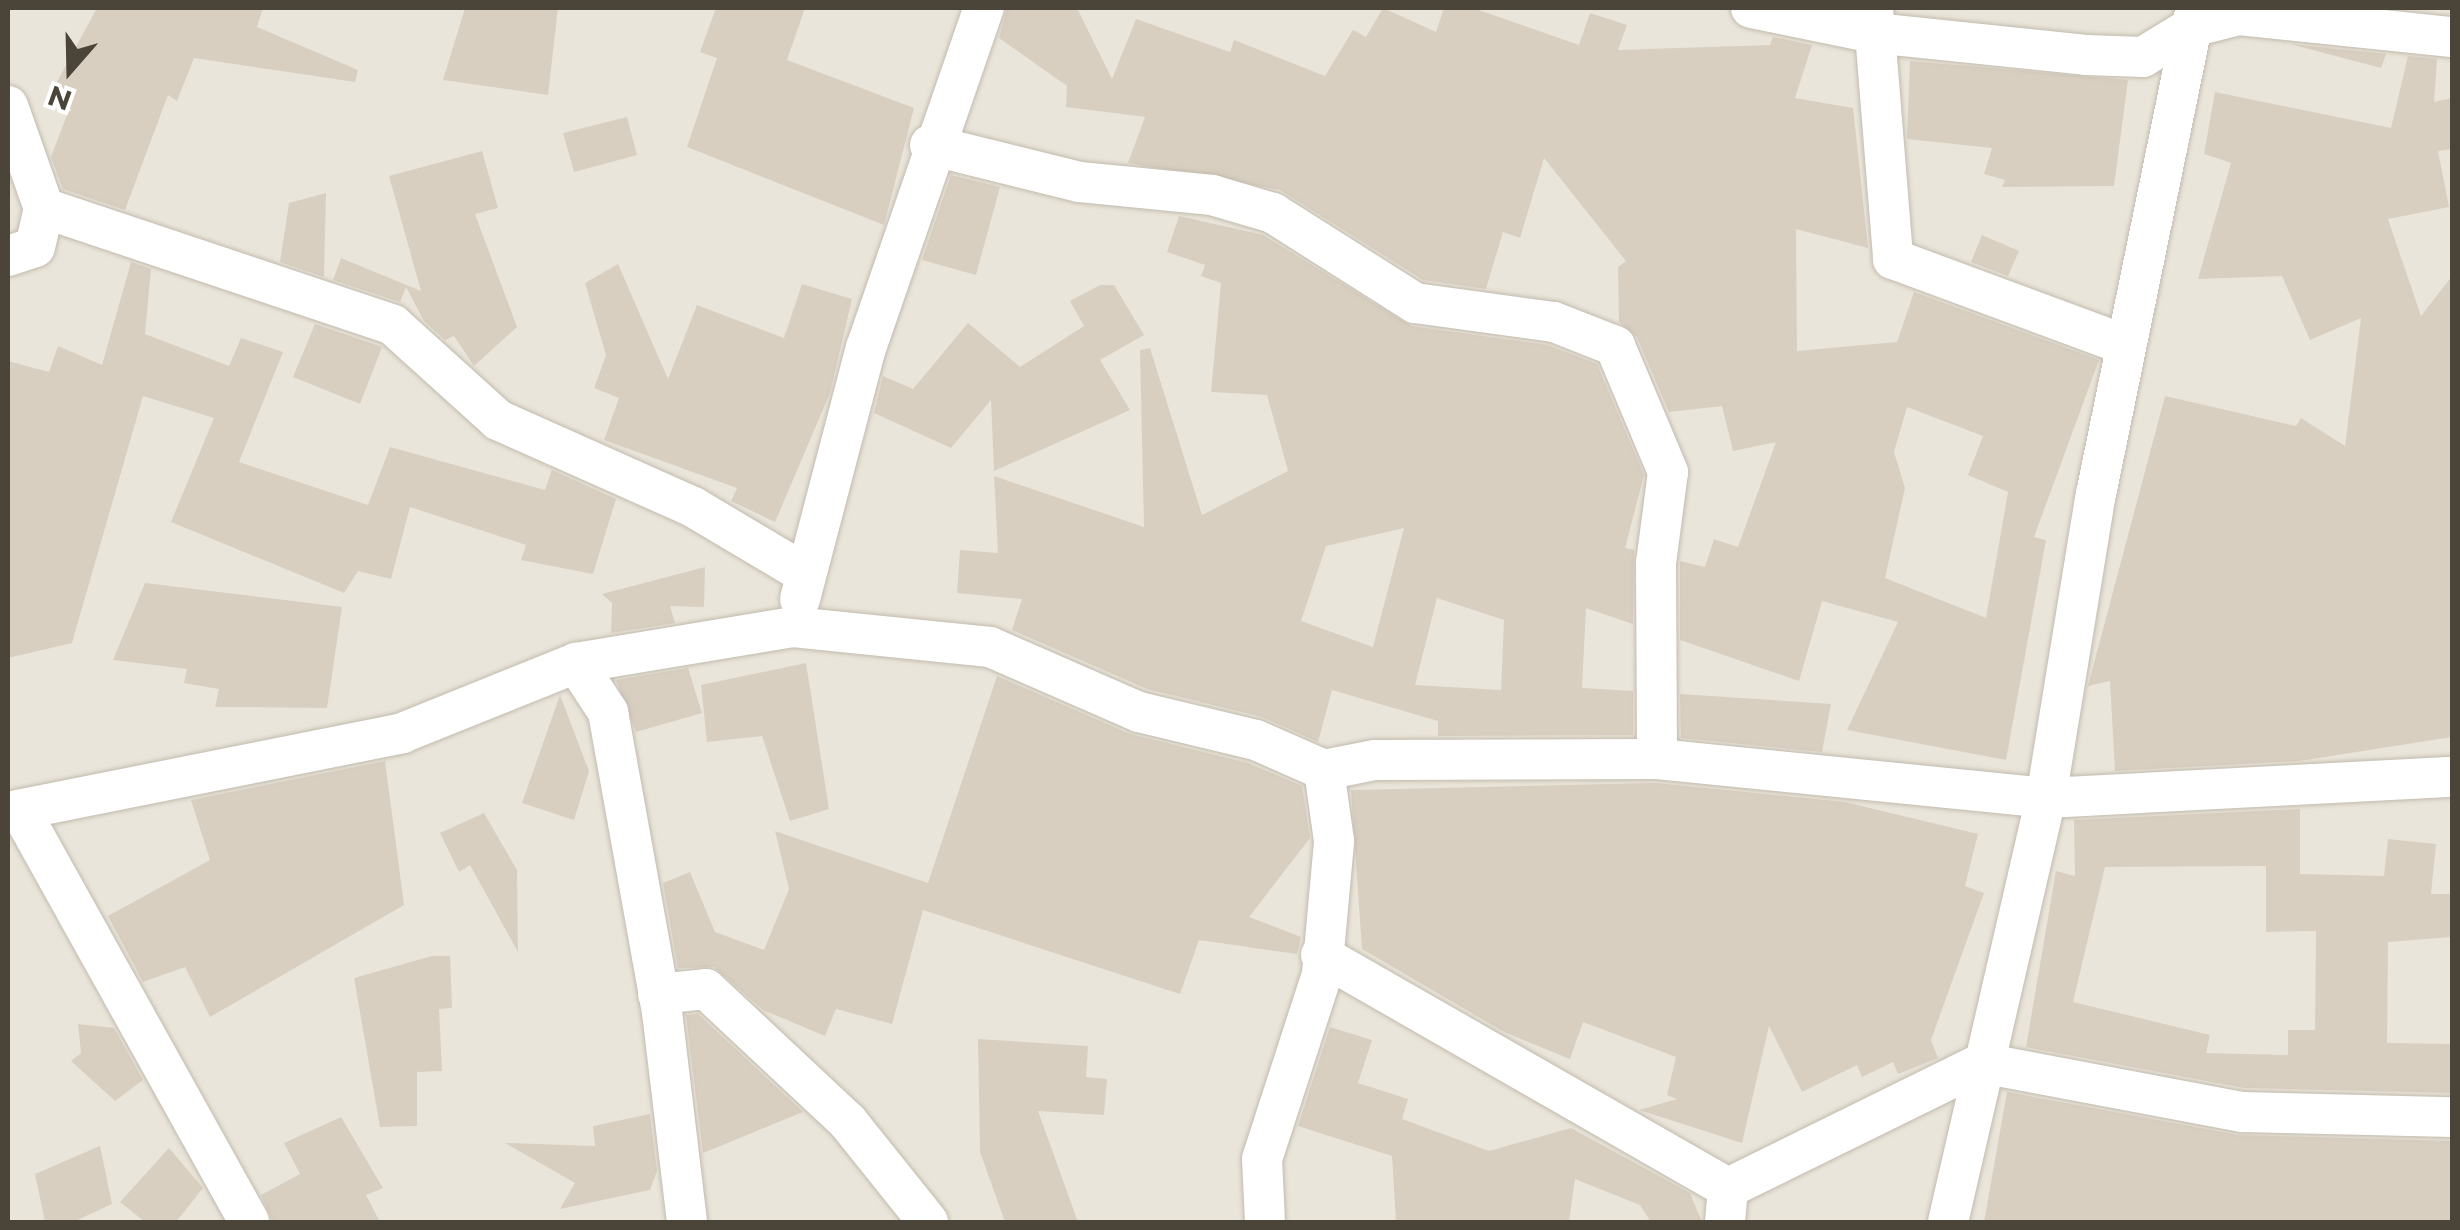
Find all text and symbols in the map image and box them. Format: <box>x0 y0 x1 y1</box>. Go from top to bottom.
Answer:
north arrow <box>20 20 120 120</box>
text: N <box>43 78 76 118</box>

